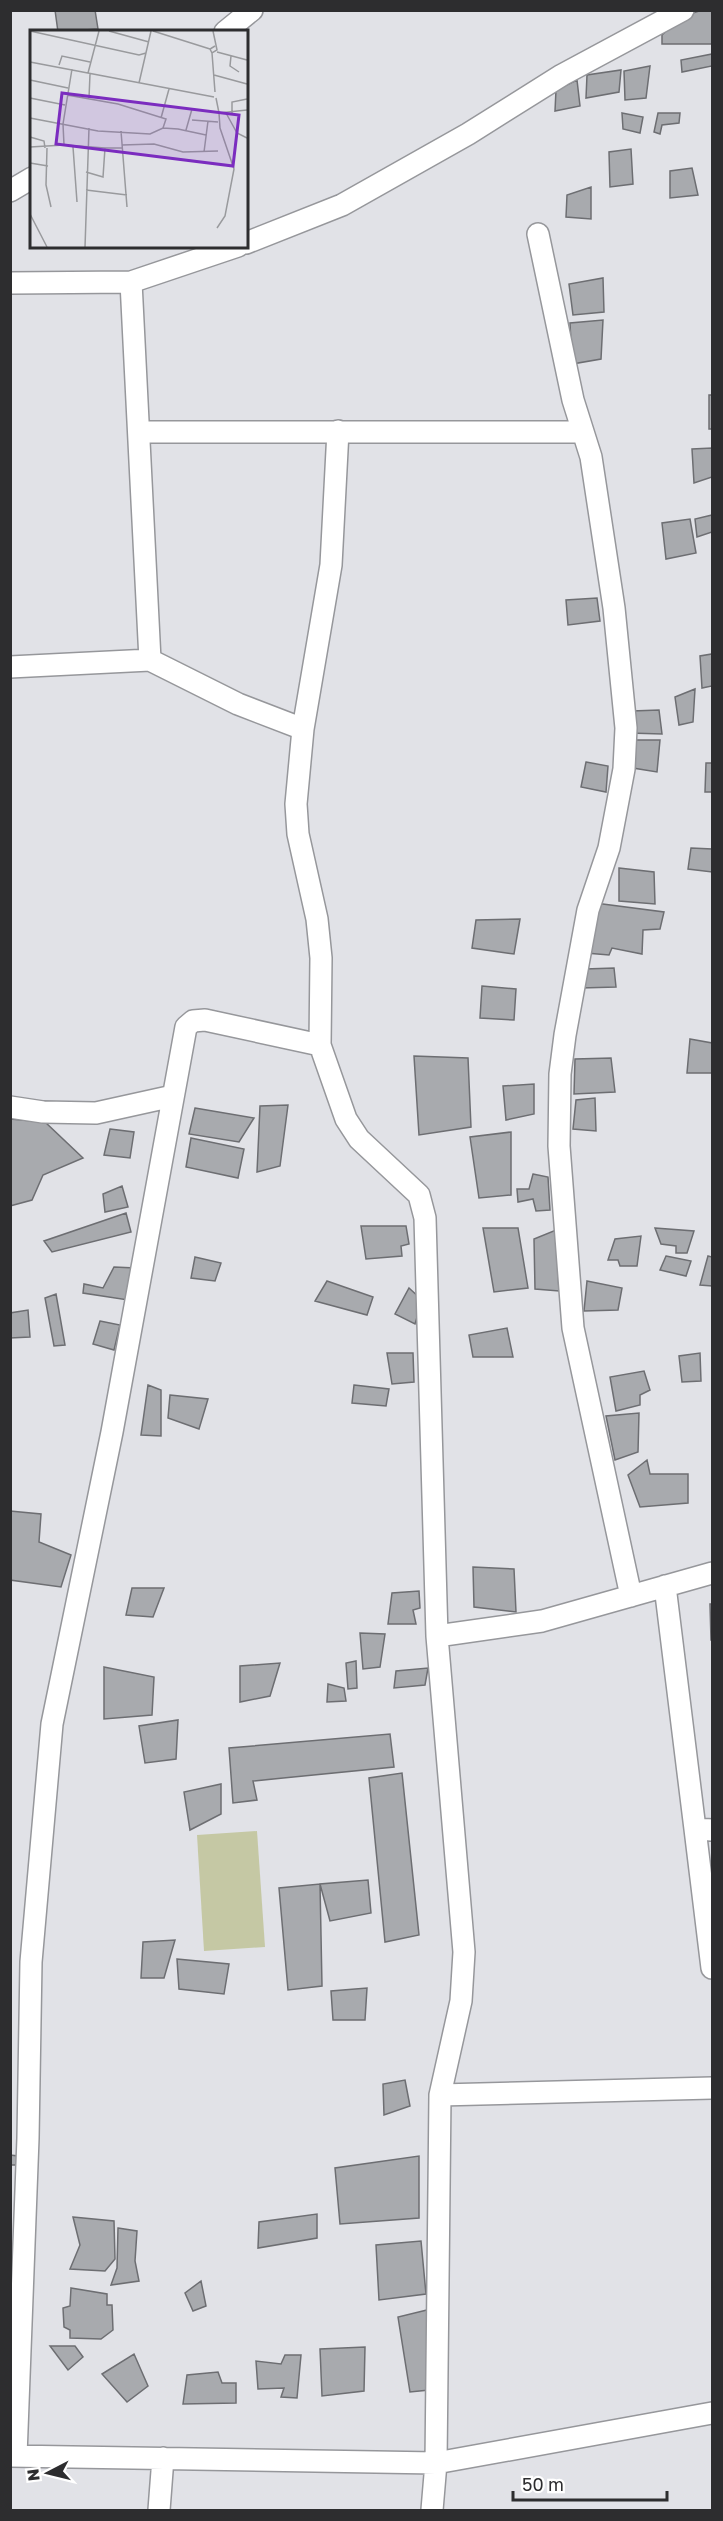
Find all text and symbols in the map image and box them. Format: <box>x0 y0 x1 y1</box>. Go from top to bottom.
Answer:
inset map <box>30 30 248 248</box>
north arrow <box>18 2443 78 2503</box>
scale bar <box>513 2464 668 2502</box>
text: N <box>22 2468 44 2482</box>
text: 50 m <box>522 2473 564 2495</box>

